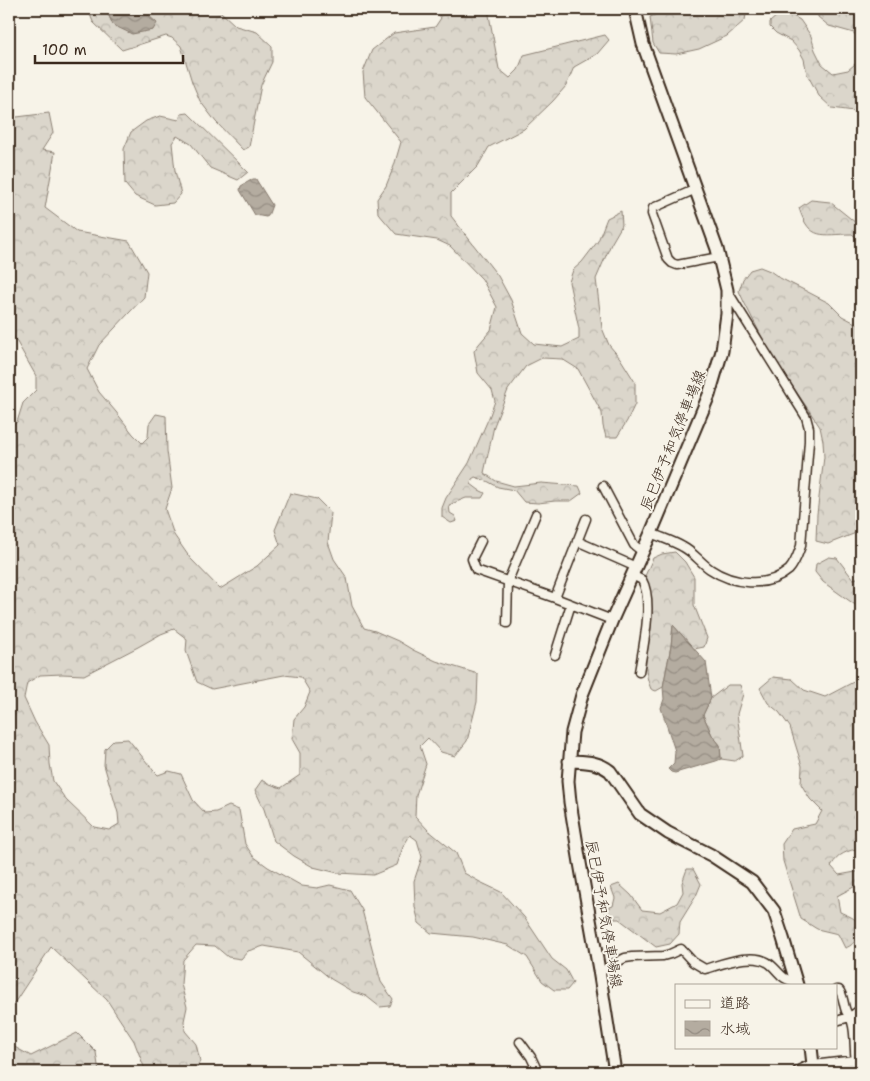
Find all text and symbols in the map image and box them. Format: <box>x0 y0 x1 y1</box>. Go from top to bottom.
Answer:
scale bar <box>35 32 182 64</box>
text: 100 m <box>42 40 87 60</box>
street label: 辰巳伊予和気停車場線 <box>636 367 710 513</box>
street label: 辰巳伊予和気停車場線 <box>581 838 627 990</box>
legend <box>675 984 838 1048</box>
text: 道路 <box>720 993 750 1013</box>
text: 水域 <box>720 1019 750 1039</box>

